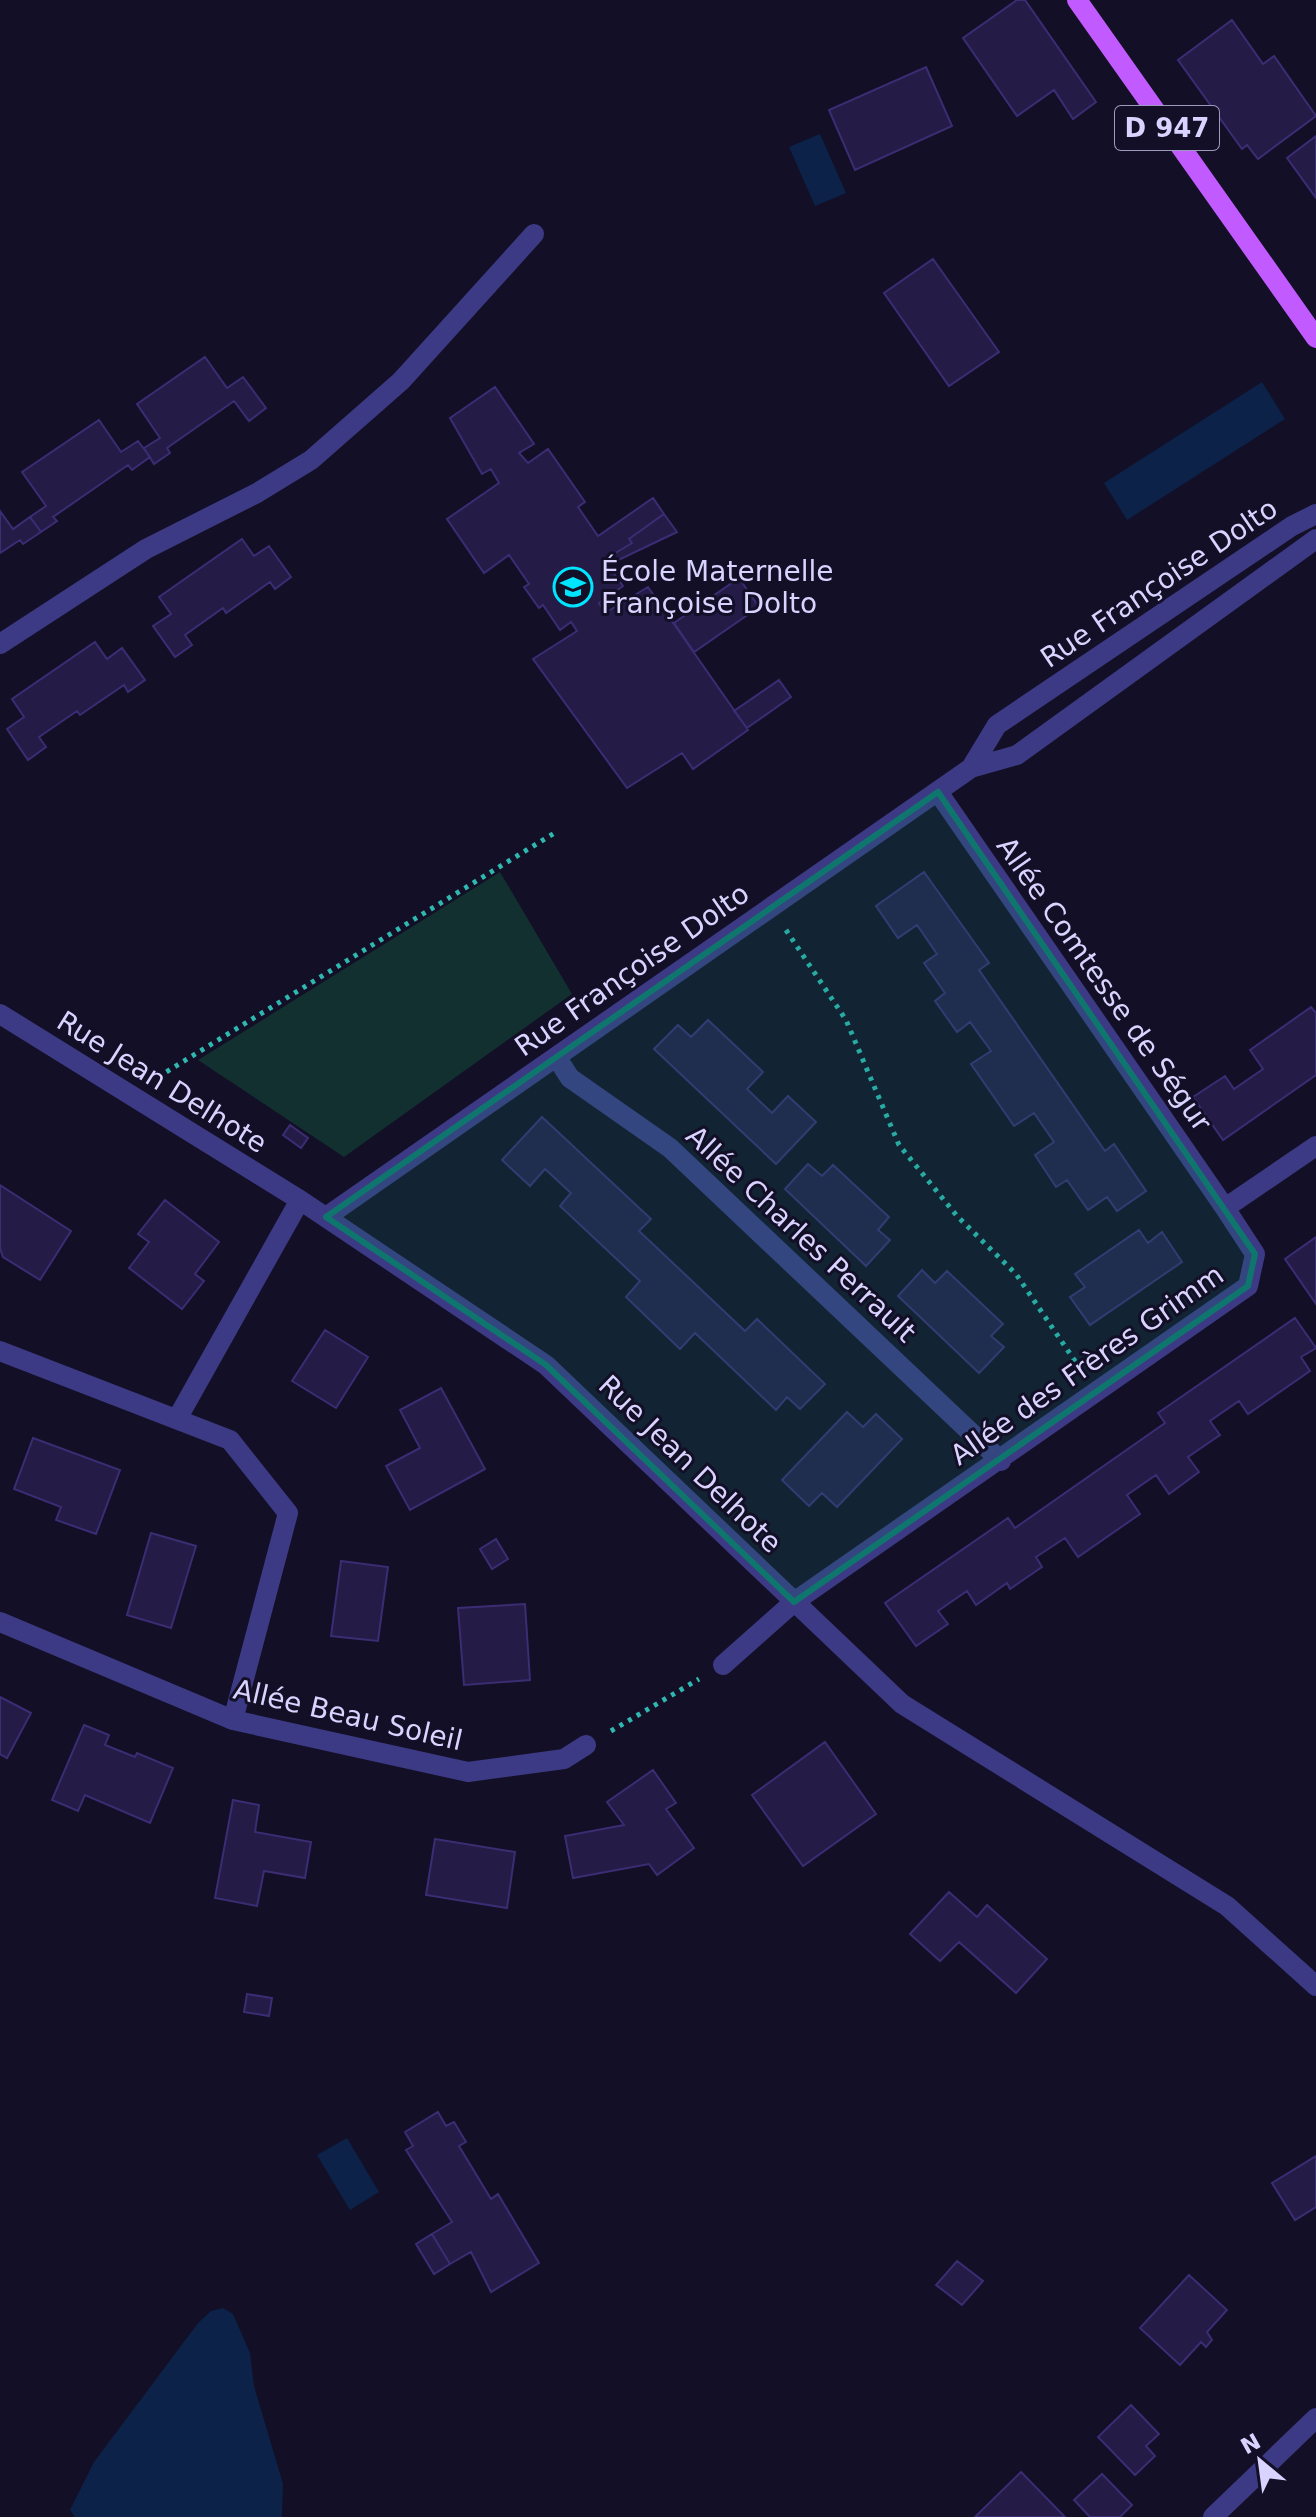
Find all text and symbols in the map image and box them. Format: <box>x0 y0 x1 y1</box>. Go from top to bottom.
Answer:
road number: D 947 <box>1115 106 1219 150</box>
street label: Rue Françoise Dolto <box>1034 492 1284 674</box>
place label: École Maternelle Françoise Dolto <box>601 554 833 620</box>
school or university icon: École Maternelle Françoise Dolto <box>552 566 594 608</box>
street label: Allée Comtesse de Ségur <box>990 831 1219 1138</box>
street label: Rue Françoise Dolto <box>509 877 755 1063</box>
street label: Rue Jean Delhote <box>51 1004 273 1160</box>
street label: Allée Charles Perrault <box>679 1119 923 1349</box>
street label: Allée des Frères Grimm <box>944 1258 1230 1472</box>
street label: Rue Jean Delhote <box>592 1368 788 1560</box>
street label: Allée Beau Soleil <box>230 1673 466 1757</box>
north arrow <box>1220 2421 1300 2501</box>
text: N <box>1236 2429 1265 2459</box>

